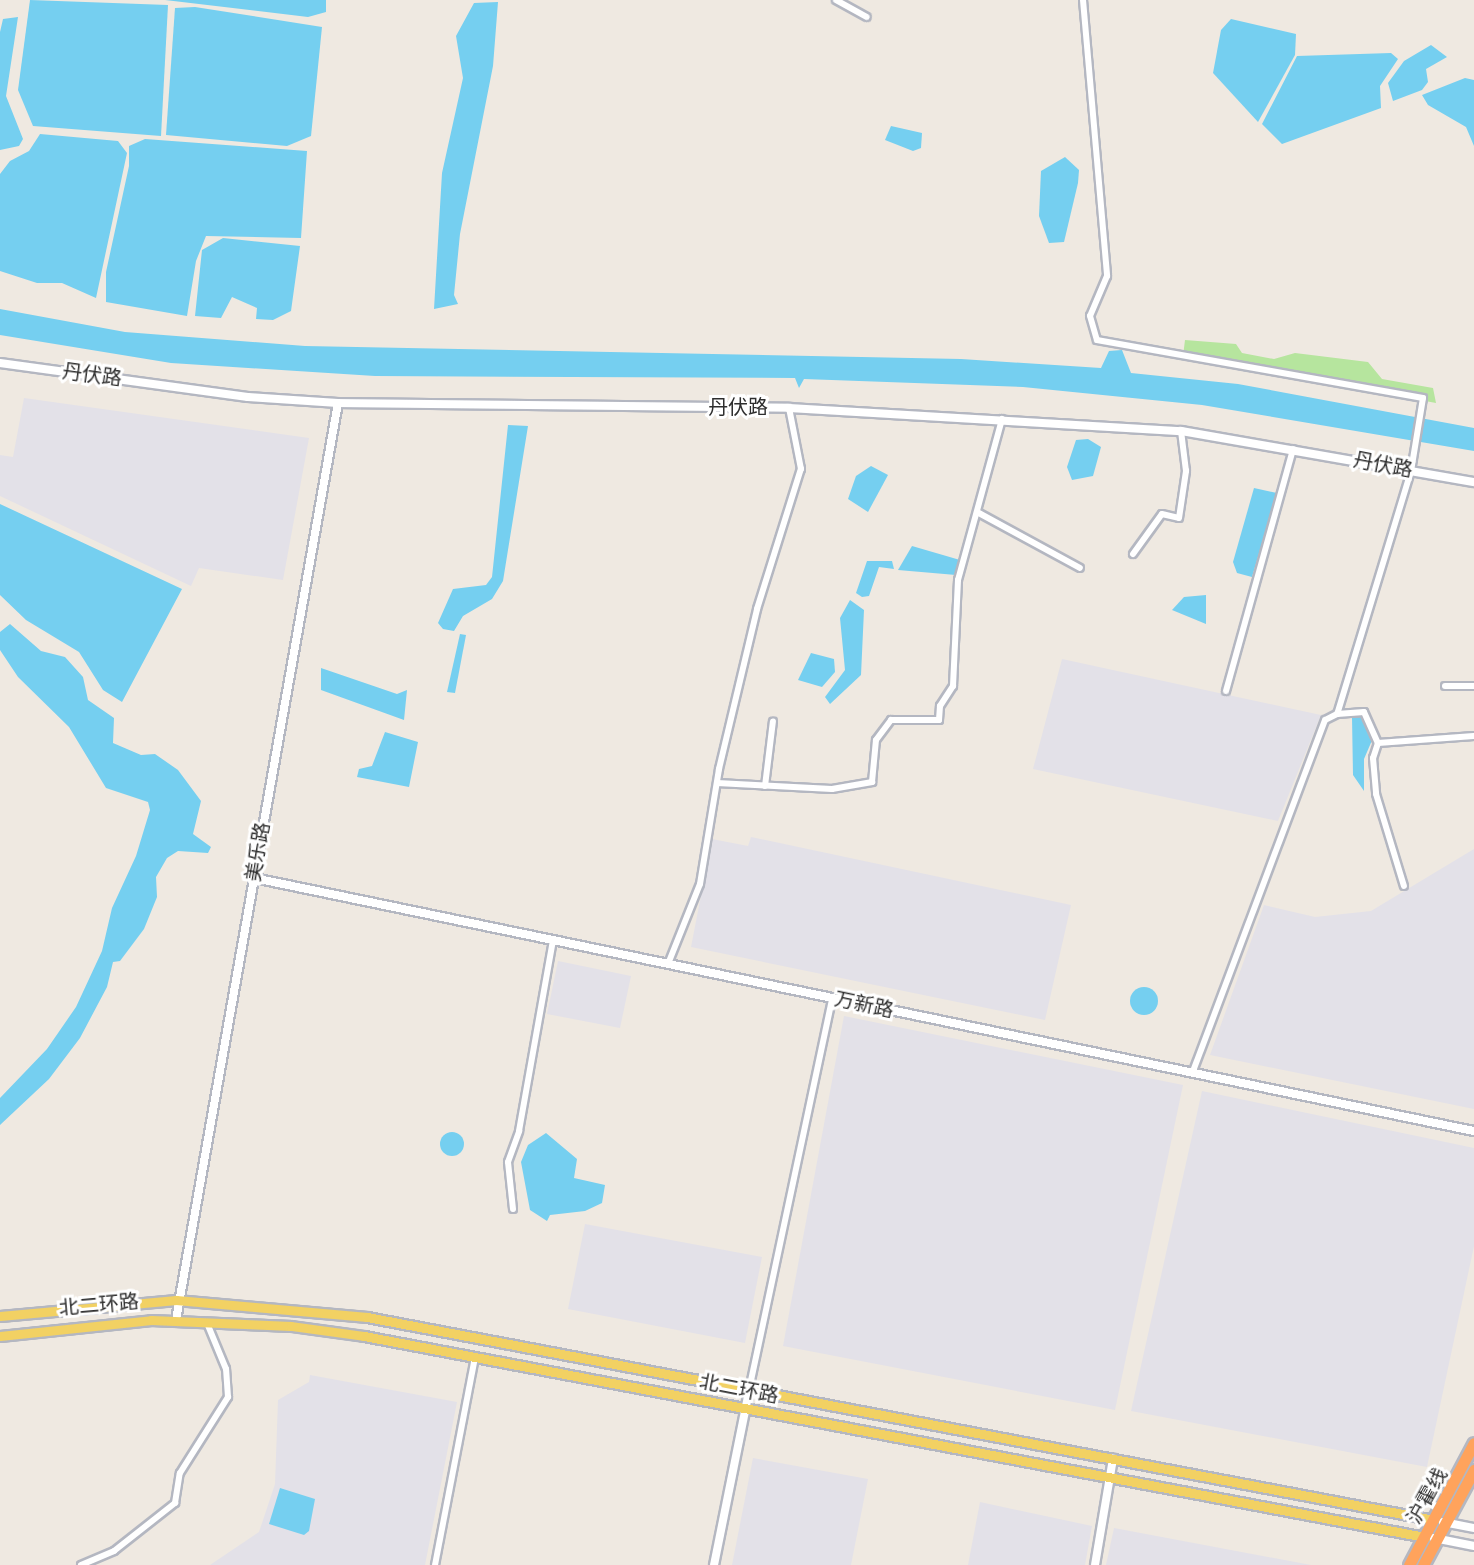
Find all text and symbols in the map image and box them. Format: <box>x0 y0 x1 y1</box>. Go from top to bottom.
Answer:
street label: 丹伏路 <box>61 359 123 391</box>
street label: 丹伏路 <box>708 395 768 419</box>
street label: 丹伏路 <box>1351 447 1415 483</box>
street label: 美乐路 <box>241 820 275 884</box>
street label: 万新路 <box>832 987 896 1023</box>
street label: 北二环路 <box>58 1290 140 1320</box>
street label: 北二环路 <box>697 1370 781 1408</box>
street label: 沪霍线 <box>1402 1464 1452 1528</box>

